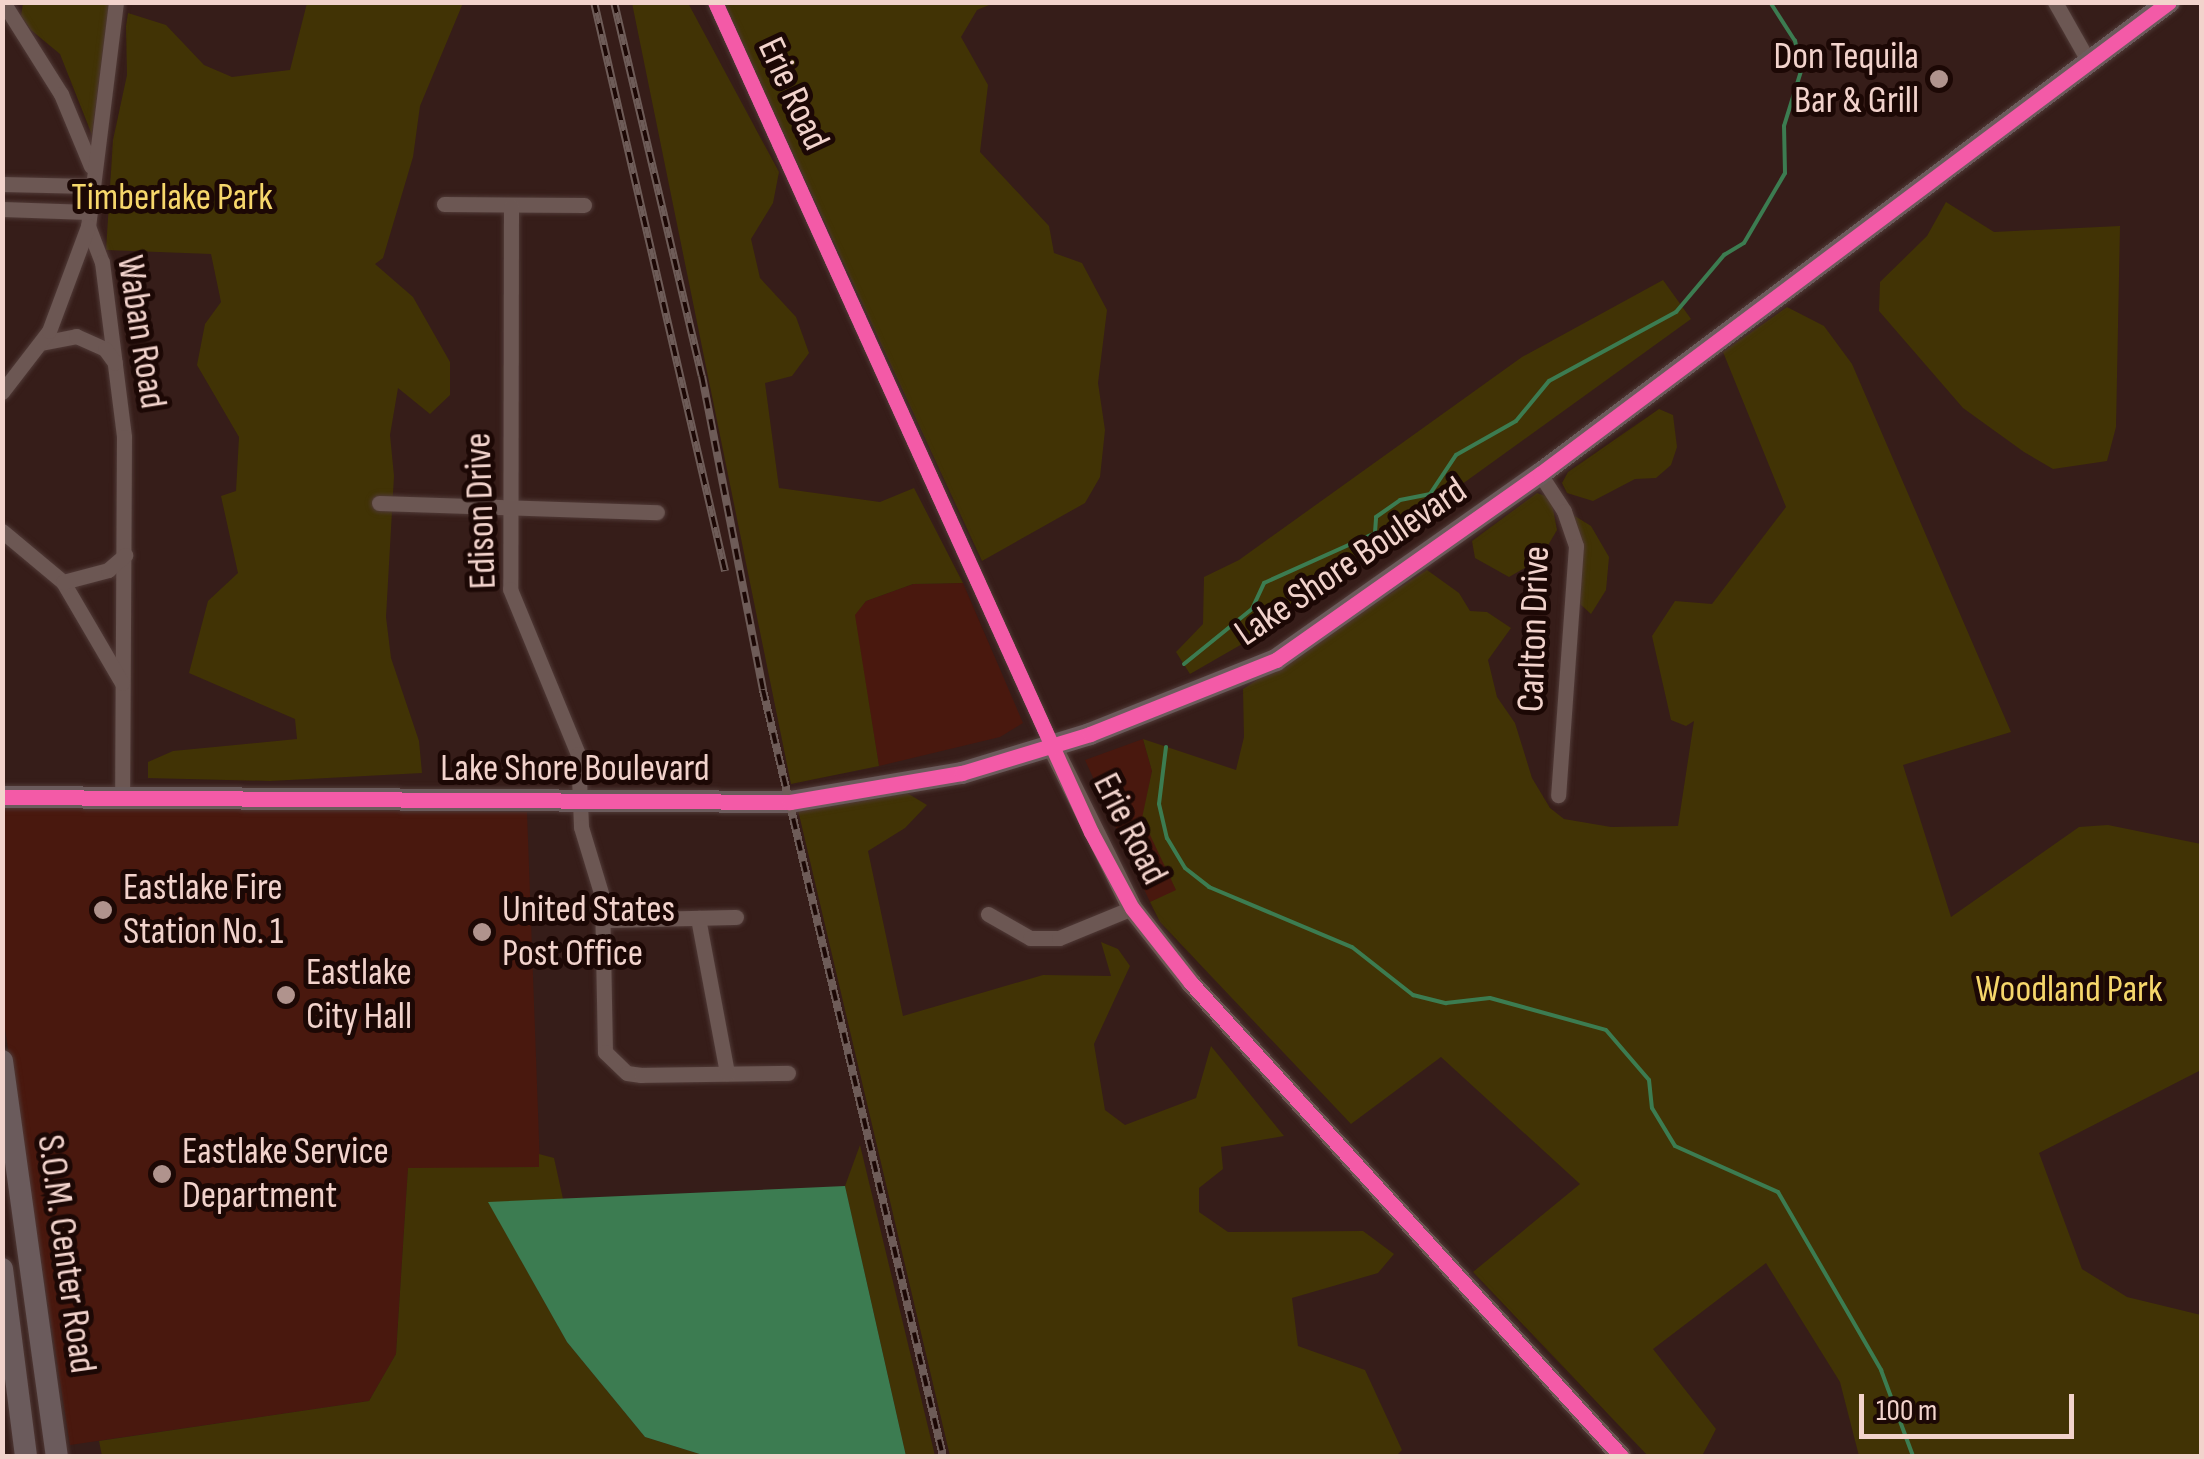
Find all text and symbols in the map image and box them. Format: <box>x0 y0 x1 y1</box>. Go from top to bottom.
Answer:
street label: Erie Road <box>747 31 839 157</box>
place label: Don Tequila Bar & Grill <box>1774 34 1919 123</box>
marker: Don Tequila Bar & Grill <box>1928 68 1950 90</box>
park label: Timberlake Park <box>71 175 273 221</box>
street label: Waban Road <box>106 252 176 412</box>
street label: Edison Drive <box>455 432 507 590</box>
street label: Lake Shore Boulevard <box>1227 468 1475 656</box>
street label: Carlton Drive <box>1508 545 1560 713</box>
street label: Lake Shore Boulevard <box>440 746 710 792</box>
street label: Erie Road <box>1083 766 1177 892</box>
place label: Eastlake Fire Station No. 1 <box>123 865 283 954</box>
place label: United States Post Office <box>502 887 675 976</box>
marker: Eastlake Fire Station No. 1 <box>92 899 114 921</box>
marker: United States Post Office <box>471 921 493 943</box>
place label: Eastlake City Hall <box>306 950 412 1040</box>
park label: Woodland Park <box>1976 967 2162 1013</box>
marker: Eastlake City Hall <box>275 984 297 1006</box>
place label: Eastlake Service Department <box>182 1129 389 1218</box>
street label: S.O.M. Center Road <box>27 1132 105 1376</box>
marker: Eastlake Service Department <box>151 1163 173 1185</box>
scale bar <box>1864 1374 2079 1436</box>
text: 100 m <box>1876 1393 1937 1429</box>

